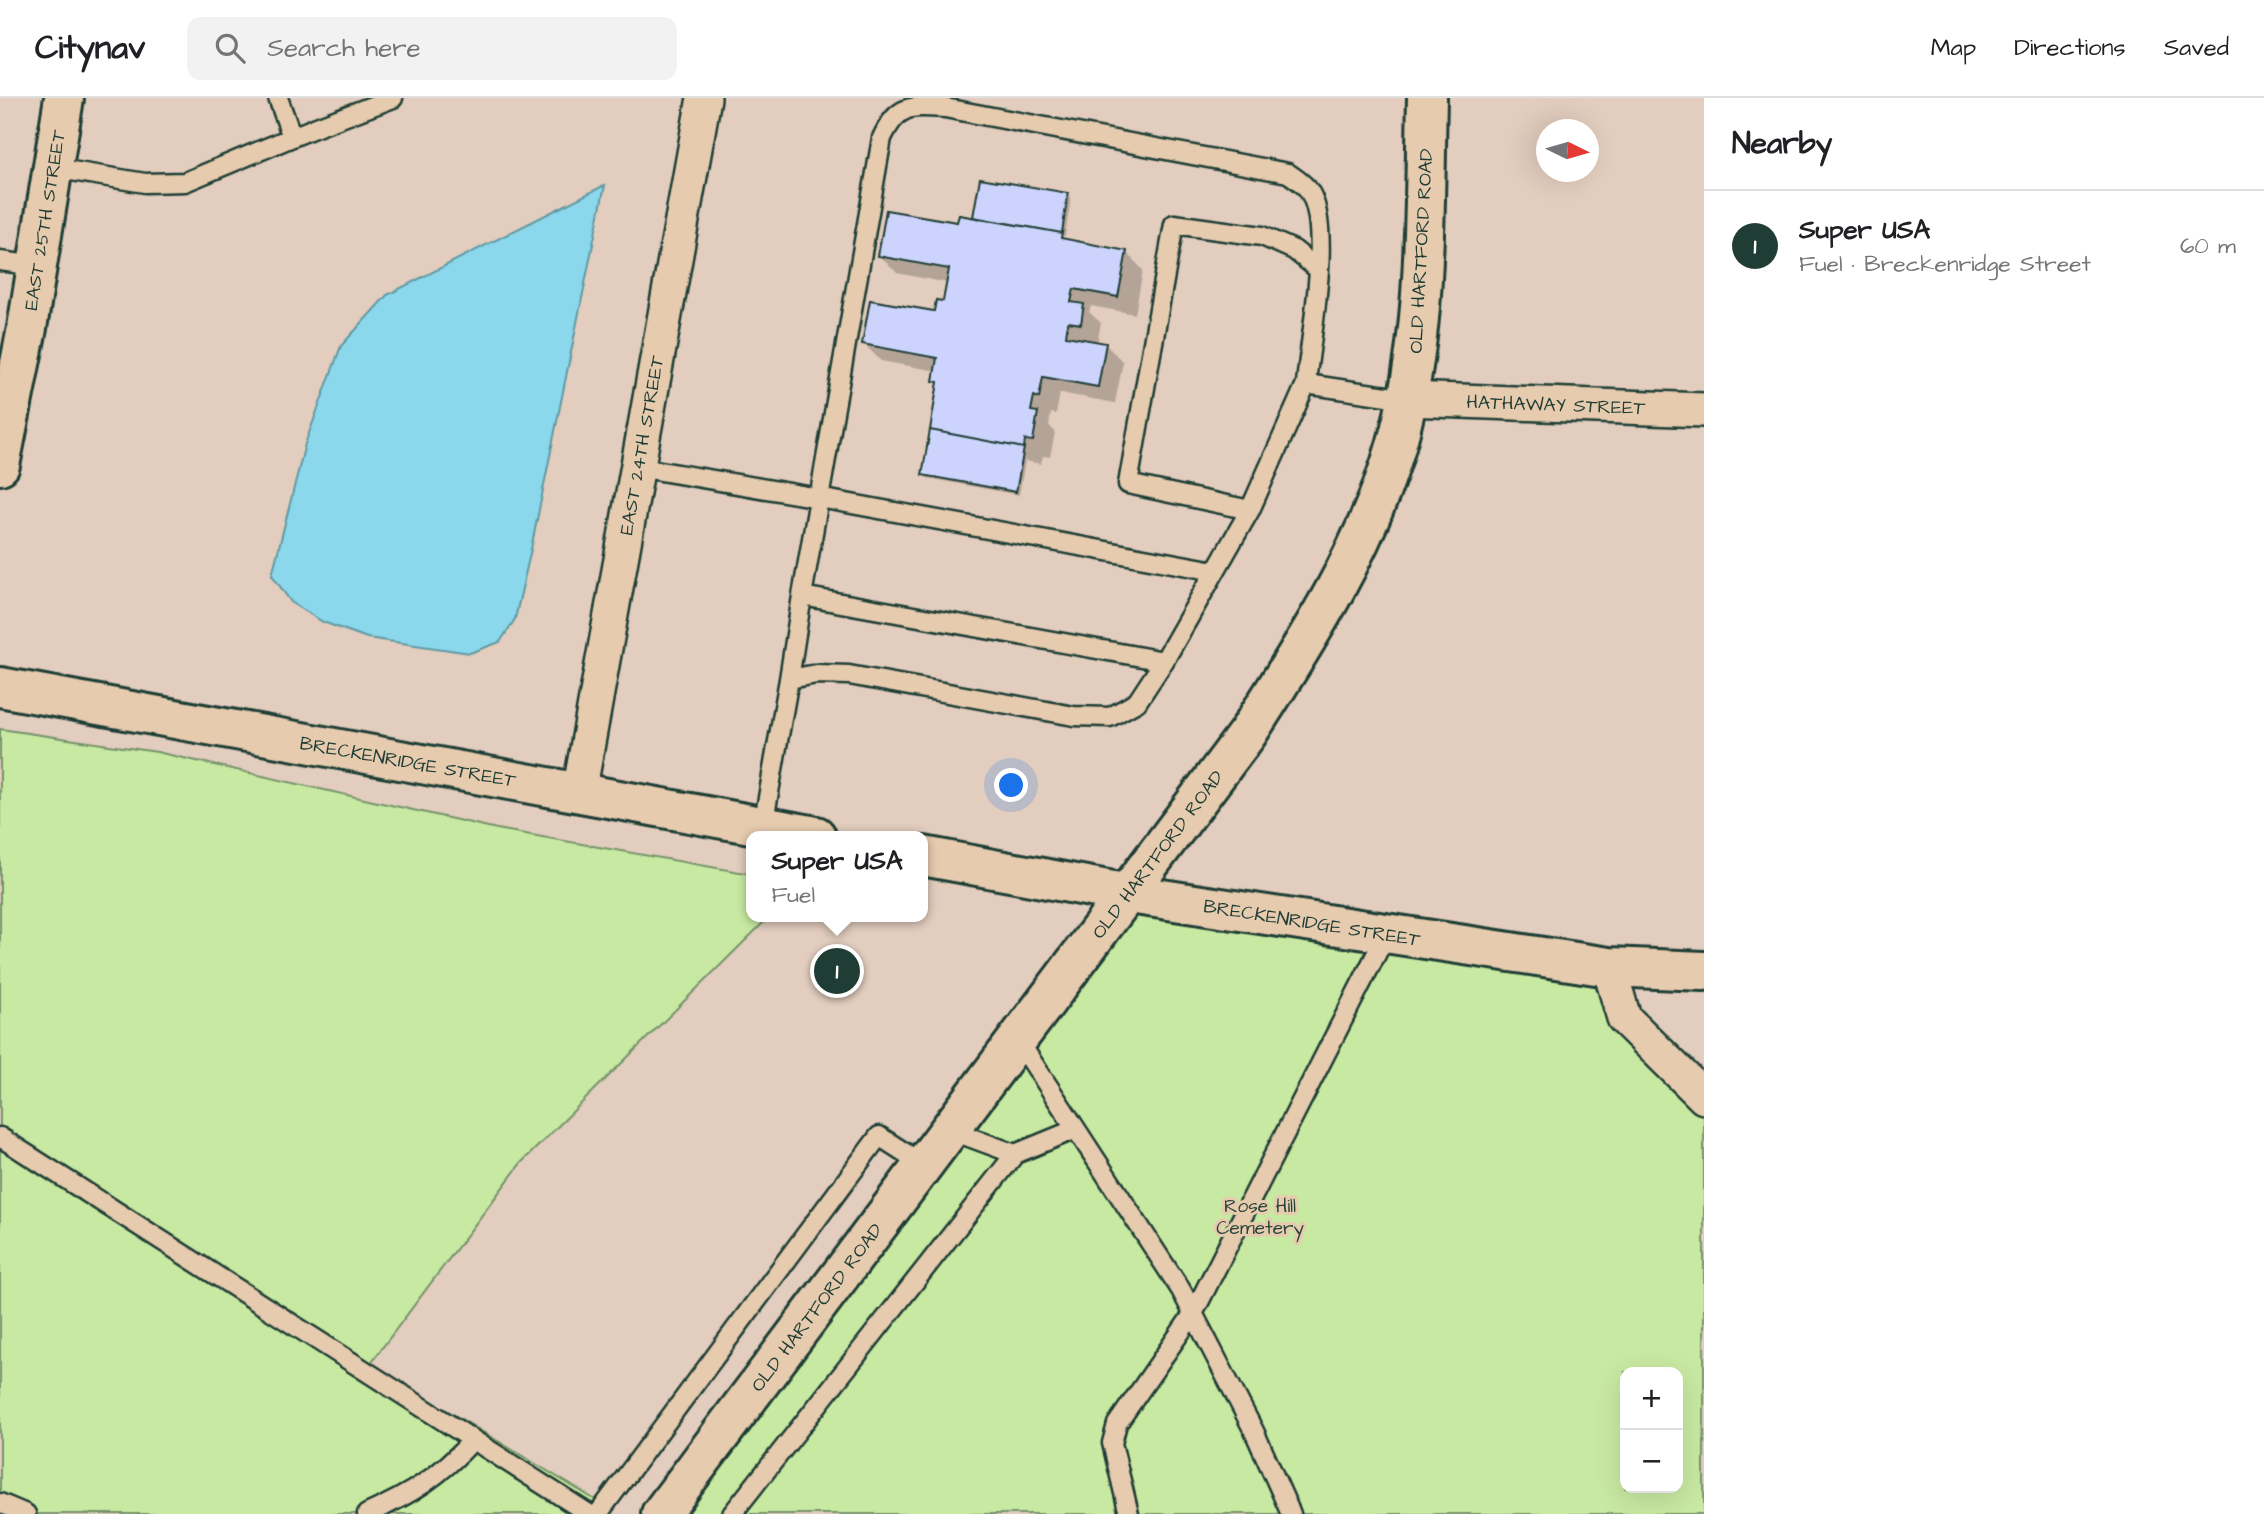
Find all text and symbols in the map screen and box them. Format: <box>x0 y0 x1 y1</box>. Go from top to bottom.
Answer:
search box <box>187 17 677 80</box>
text: Citynav <box>35 25 145 71</box>
icon: search <box>211 29 249 67</box>
text: Search here <box>267 30 421 66</box>
text: Map <box>1931 31 1976 65</box>
text: Directions <box>2014 31 2126 65</box>
text: Saved <box>2164 31 2229 65</box>
north arrow <box>1536 119 1599 182</box>
text: Nearby <box>1732 123 1832 165</box>
street label: EAST 25TH STREET <box>18 128 73 312</box>
street label: OLD HARTFORD ROAD <box>1403 148 1440 354</box>
text: Super USA <box>1799 212 1930 248</box>
text: 1 <box>1754 230 1756 262</box>
text: 60 m <box>2180 230 2236 262</box>
text: Fuel · Breckenridge Street <box>1799 248 2091 280</box>
street label: EAST 24TH STREET <box>613 353 672 537</box>
street label: HATHAWAY STREET <box>1466 389 1646 422</box>
street label: BRECKENRIDGE STREET <box>298 730 518 795</box>
street label: OLD HARTFORD ROAD <box>1086 765 1231 945</box>
your location <box>994 768 1028 802</box>
popup <box>746 831 928 922</box>
text: Super USA <box>771 843 903 879</box>
text: Fuel <box>771 879 815 911</box>
street label: BRECKENRIDGE STREET <box>1201 893 1422 954</box>
pin: 1 <box>814 945 860 997</box>
park label: Rose Hill Cemetery <box>1216 1193 1304 1243</box>
street label: OLD HARTFORD ROAD <box>745 1218 890 1398</box>
map controls <box>1620 1367 1683 1493</box>
button: + <box>1620 1367 1683 1430</box>
button: − <box>1620 1430 1683 1493</box>

